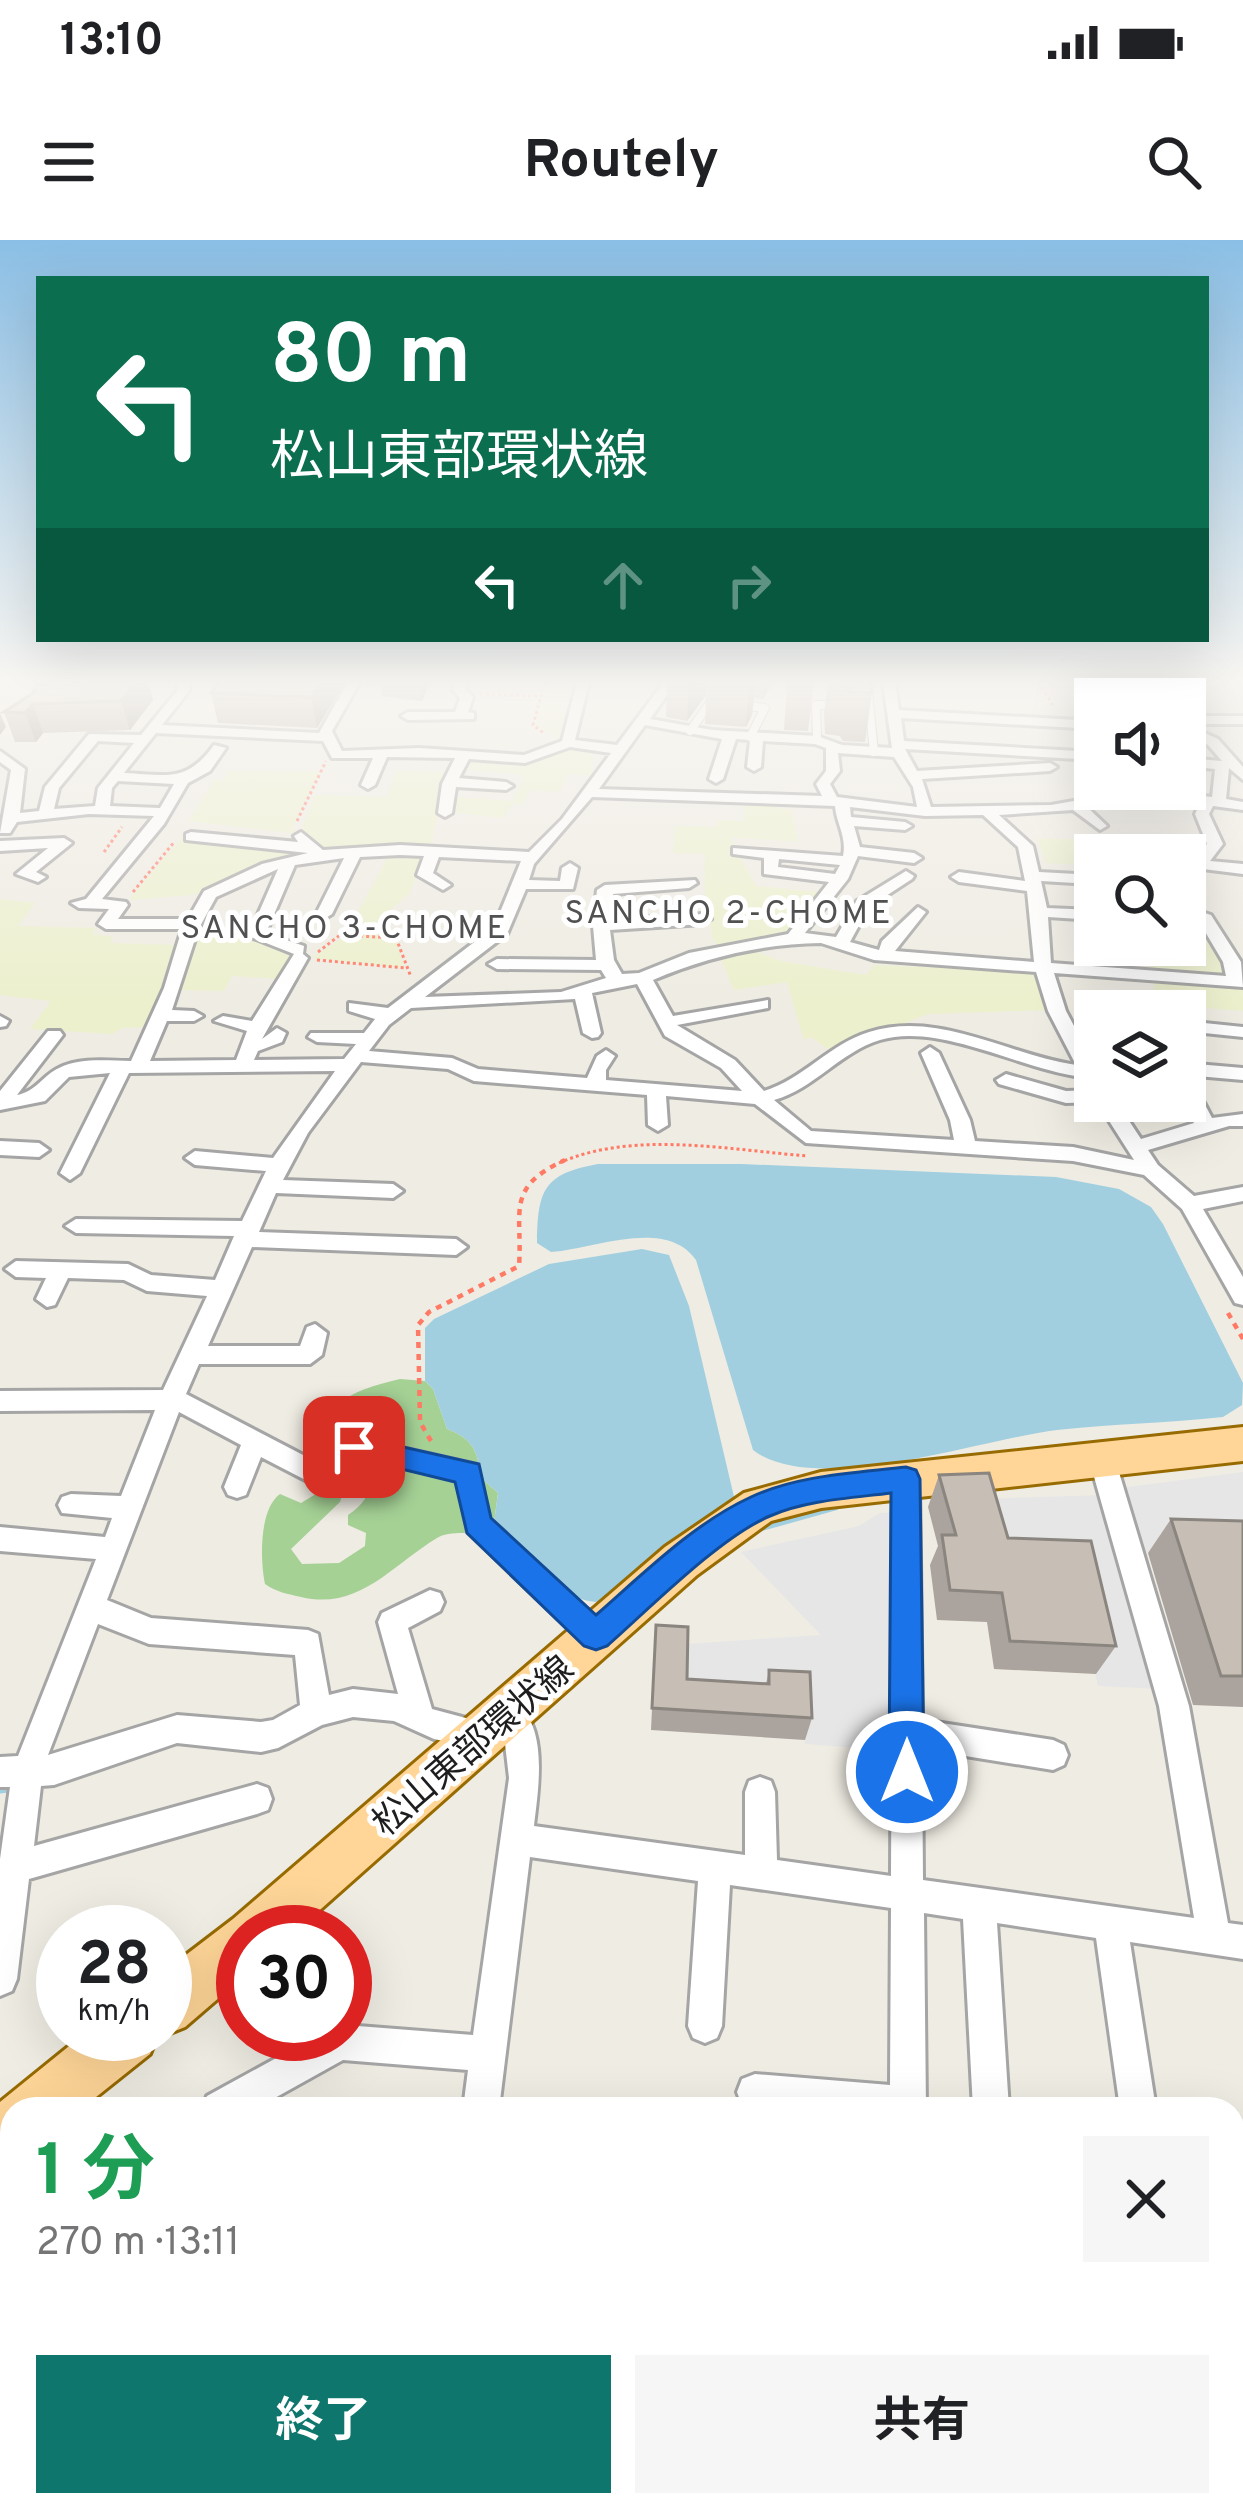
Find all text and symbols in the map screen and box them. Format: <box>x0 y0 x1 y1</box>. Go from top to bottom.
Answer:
text: 13:10 <box>60 14 164 71</box>
text: Routely <box>524 128 719 197</box>
icon: menu <box>36 129 102 195</box>
icon: search <box>1141 129 1207 195</box>
text: 80 m <box>270 307 471 413</box>
icon: left <box>72 324 228 480</box>
text: 松山東部環状線 <box>270 426 648 495</box>
icon: left <box>464 552 530 618</box>
icon: ahead <box>590 552 656 618</box>
icon: right <box>716 552 782 618</box>
map controls <box>1074 678 1206 1122</box>
button: sound <box>1074 678 1206 810</box>
button: search <box>1074 834 1206 966</box>
district label: SANCHO 2-CHOME <box>564 894 894 936</box>
district label: SANCHO 3-CHOME <box>181 909 509 951</box>
button: layers <box>1074 990 1206 1122</box>
pin <box>303 1396 405 1498</box>
icon: arrive <box>321 1414 387 1480</box>
street label: 松山東部環状線 <box>364 1648 585 1848</box>
position arrow <box>844 1709 970 1835</box>
speed limit sign: 30 <box>216 1905 372 2061</box>
text: 28 <box>77 1930 151 2006</box>
text: km/h <box>78 1994 150 2031</box>
text: 1 分 <box>36 2129 155 2221</box>
button: close <box>1083 2136 1209 2262</box>
text: 270 m · 13:11 <box>36 2220 240 2269</box>
button: 終了 <box>36 2355 611 2493</box>
button: 共有 <box>635 2355 1209 2493</box>

